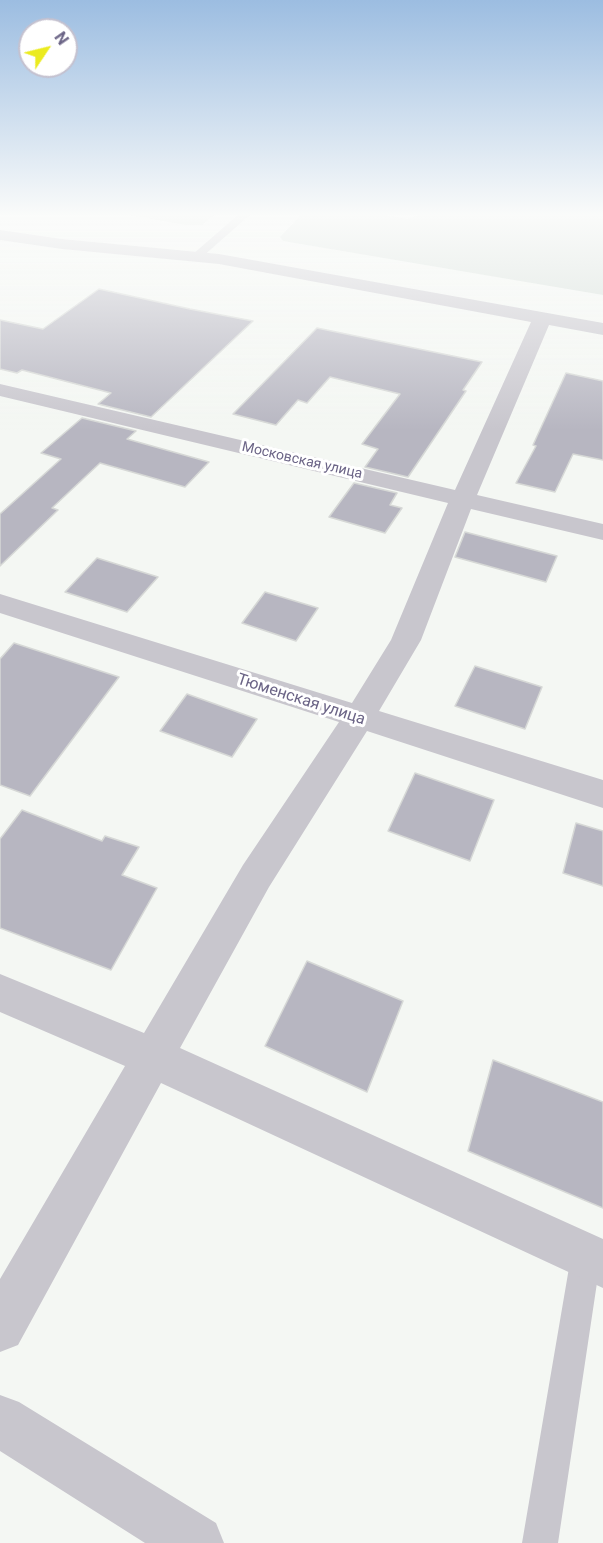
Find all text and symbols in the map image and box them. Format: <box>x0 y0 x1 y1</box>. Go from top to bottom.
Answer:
north arrow <box>18 18 78 78</box>
text: N <box>50 28 73 49</box>
street label: Московская улица <box>240 439 364 483</box>
street label: Тюменская улица <box>234 670 368 730</box>

